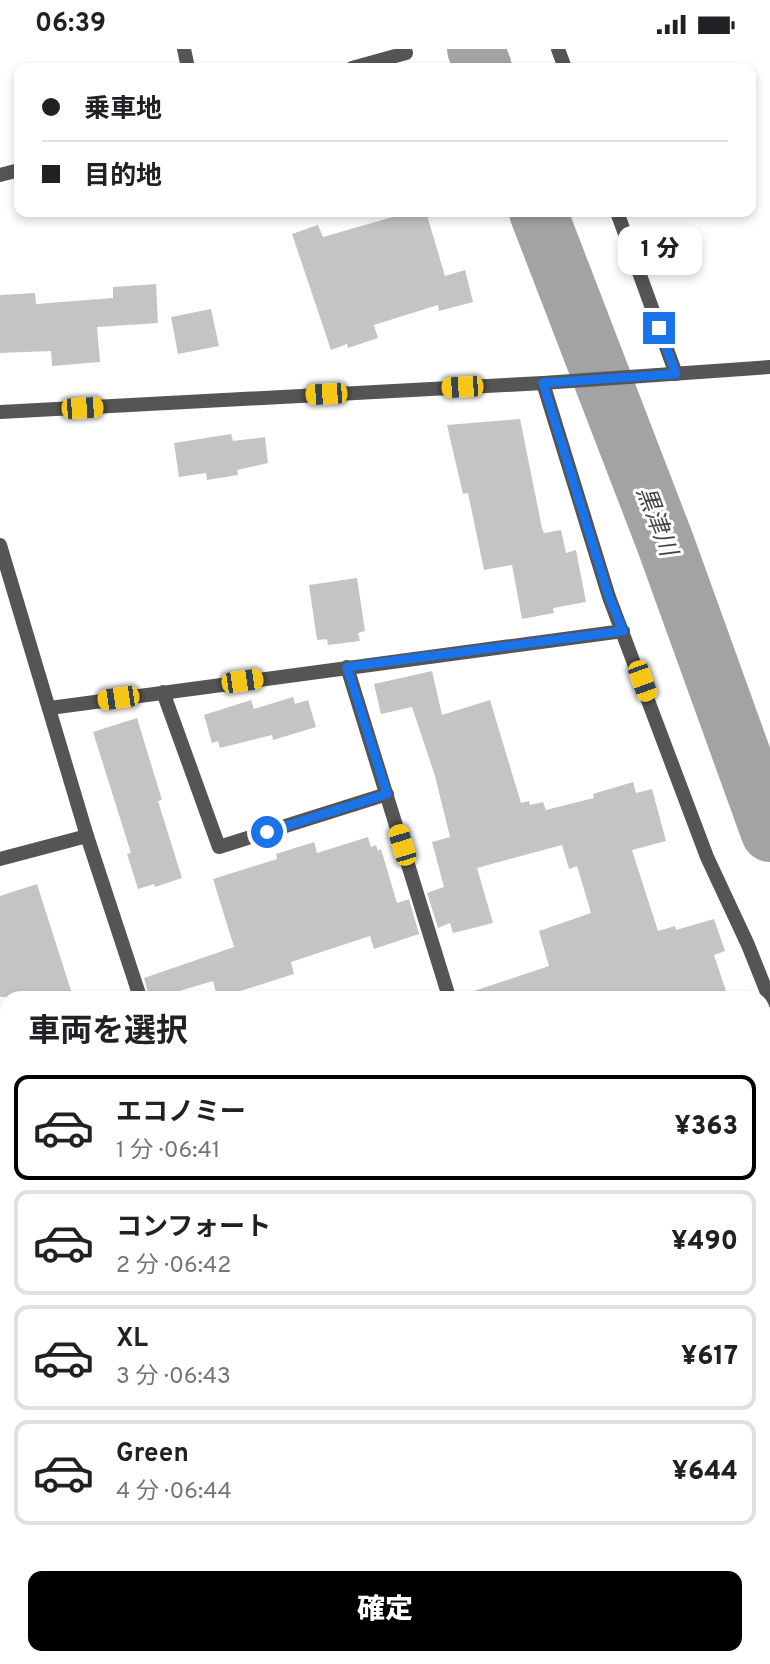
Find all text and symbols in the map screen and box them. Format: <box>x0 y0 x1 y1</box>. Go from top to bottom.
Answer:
text: 06:39 <box>35 8 106 41</box>
text: 乗車地 <box>84 94 162 127</box>
text: 目的地 <box>84 161 162 194</box>
callout: 1 分 <box>617 226 701 275</box>
text: 1 分 <box>641 236 679 265</box>
route end <box>643 312 675 344</box>
car <box>441 375 484 399</box>
car <box>305 382 348 406</box>
car <box>61 396 104 420</box>
water label: 黒津川 <box>628 483 683 564</box>
car <box>625 658 660 704</box>
car <box>220 668 265 694</box>
car <box>96 685 141 711</box>
route start <box>251 816 283 848</box>
car <box>386 822 419 868</box>
text: 車両を選択 <box>28 1013 188 1053</box>
icon: car <box>32 1096 95 1159</box>
text: エコノミー <box>116 1097 246 1130</box>
text: ¥363 <box>675 1111 738 1144</box>
text: 1 分 · 06:41 <box>116 1137 220 1166</box>
icon: car <box>32 1211 95 1274</box>
text: コンフォート <box>116 1212 271 1245</box>
text: ¥490 <box>671 1226 738 1259</box>
text: 2 分 · 06:42 <box>116 1252 231 1281</box>
text: XL <box>116 1323 148 1356</box>
icon: car <box>32 1326 95 1389</box>
text: ¥617 <box>681 1341 738 1374</box>
text: 3 分 · 06:43 <box>116 1363 231 1392</box>
text: Green <box>116 1438 189 1471</box>
icon: car <box>32 1441 95 1504</box>
text: ¥644 <box>672 1456 738 1489</box>
text: 4 分 · 06:44 <box>116 1478 232 1507</box>
button: 確定 <box>28 1571 742 1651</box>

